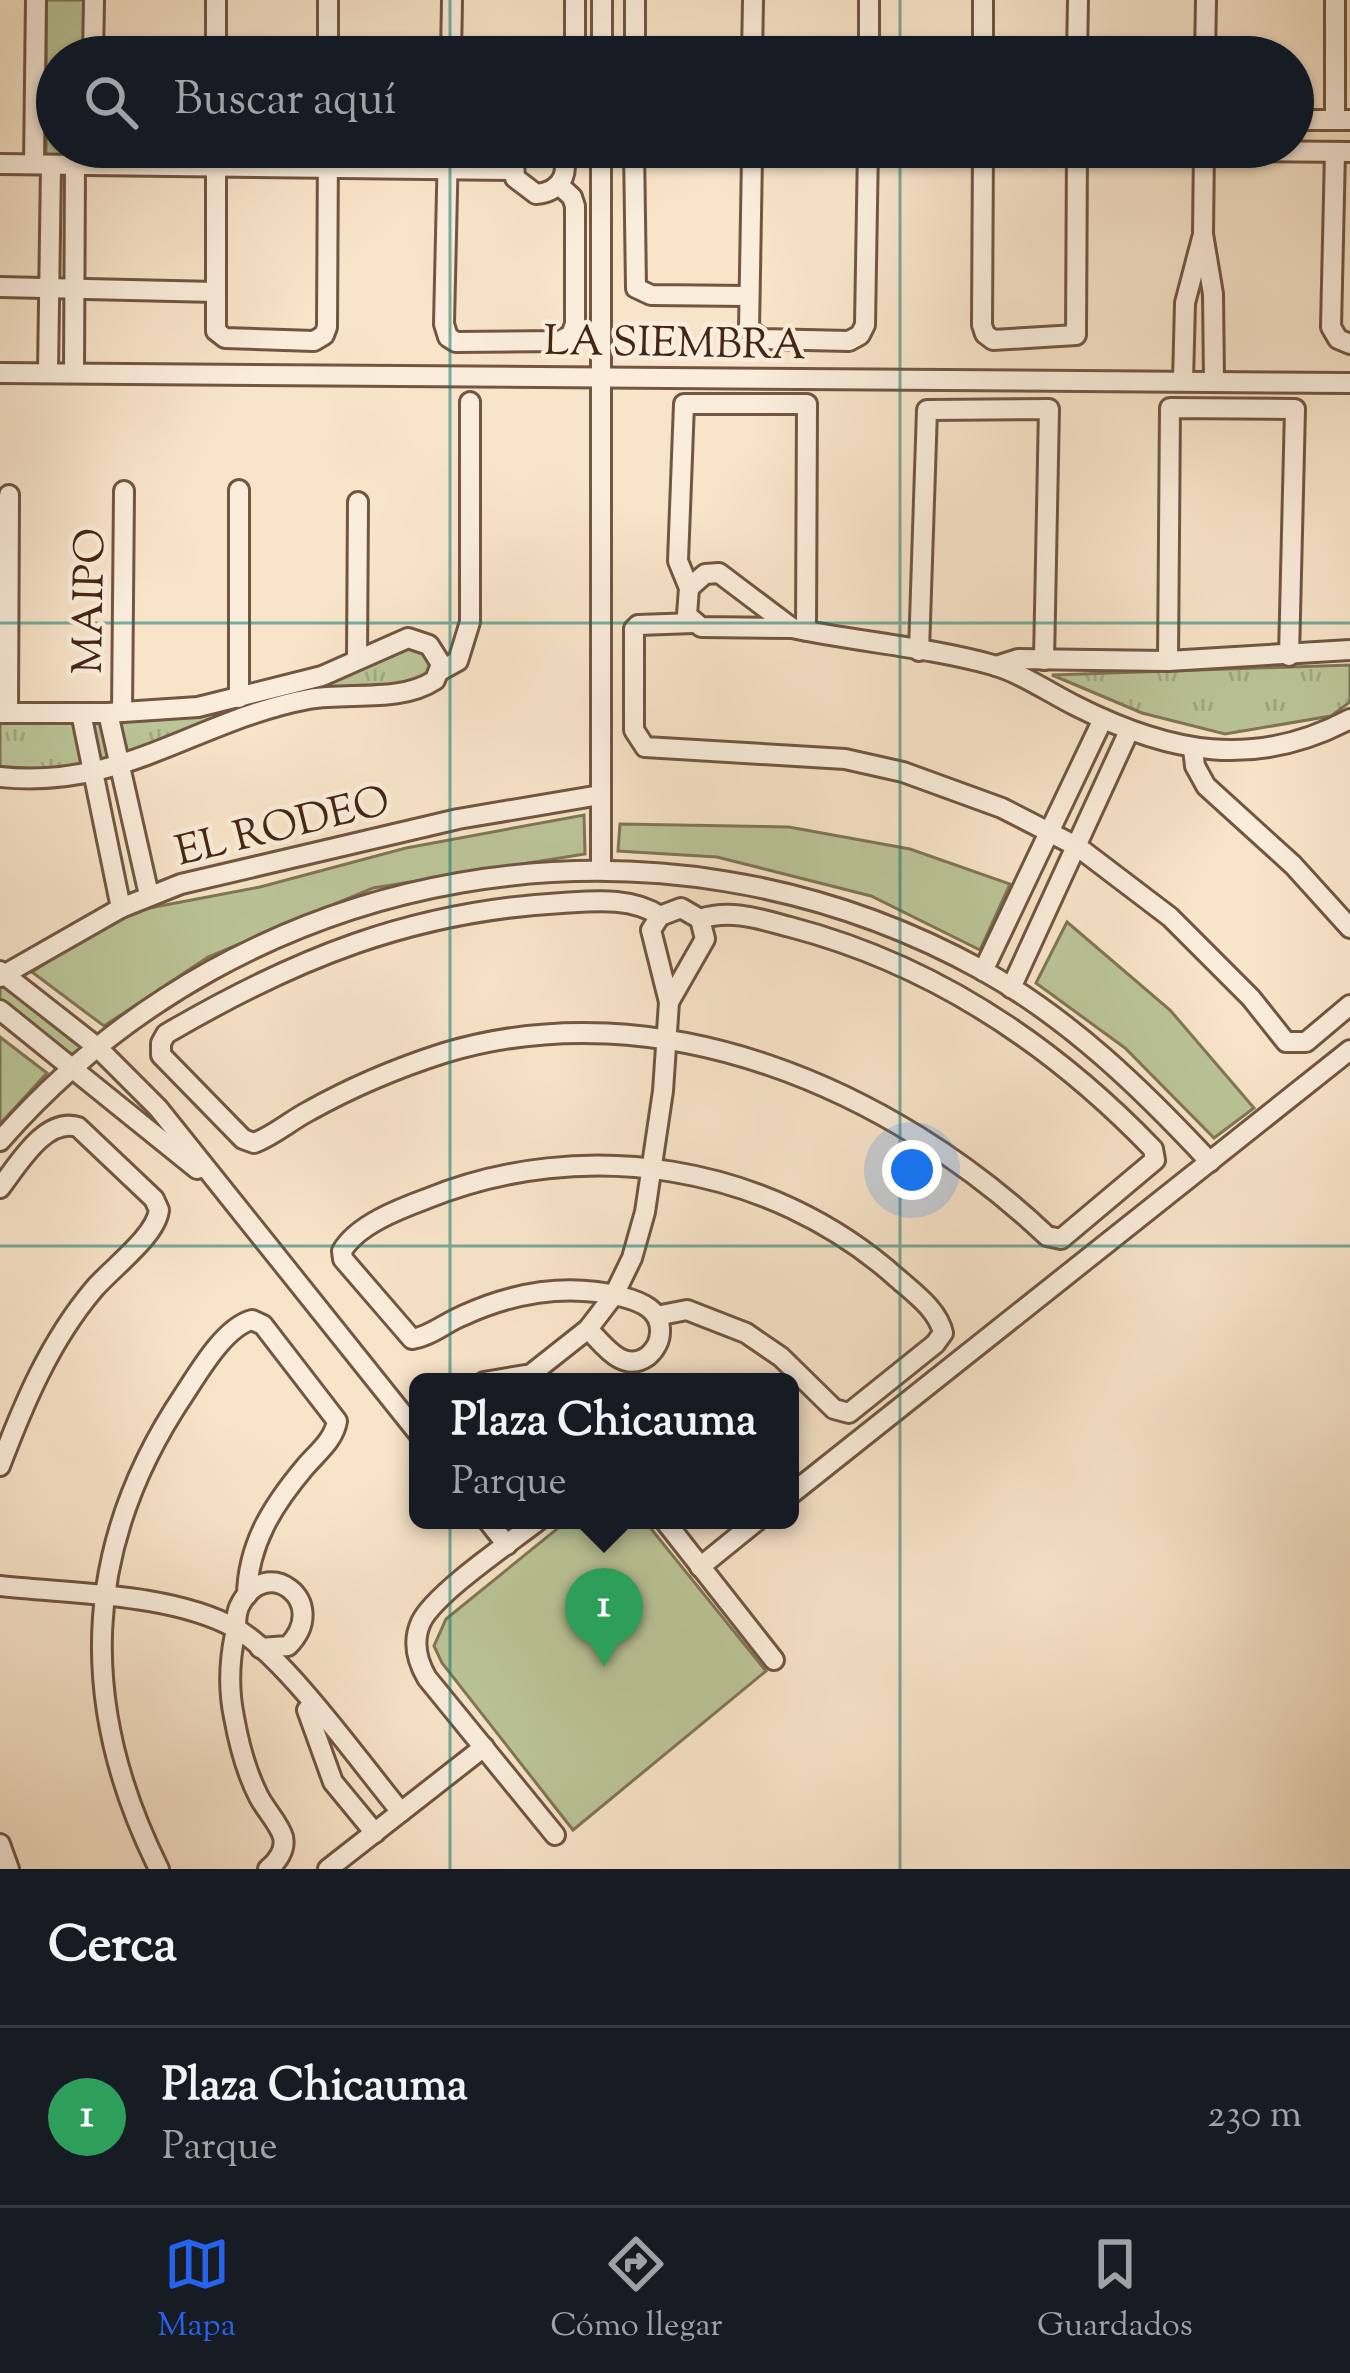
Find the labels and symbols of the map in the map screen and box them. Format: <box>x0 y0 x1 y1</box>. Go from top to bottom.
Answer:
street label: LA SIEMBRA <box>543 314 806 378</box>
street label: MAIPO <box>61 528 123 675</box>
street label: EL RODEO <box>170 773 397 884</box>
your location <box>882 1140 942 1200</box>
pin: 1 <box>565 1568 643 1667</box>

